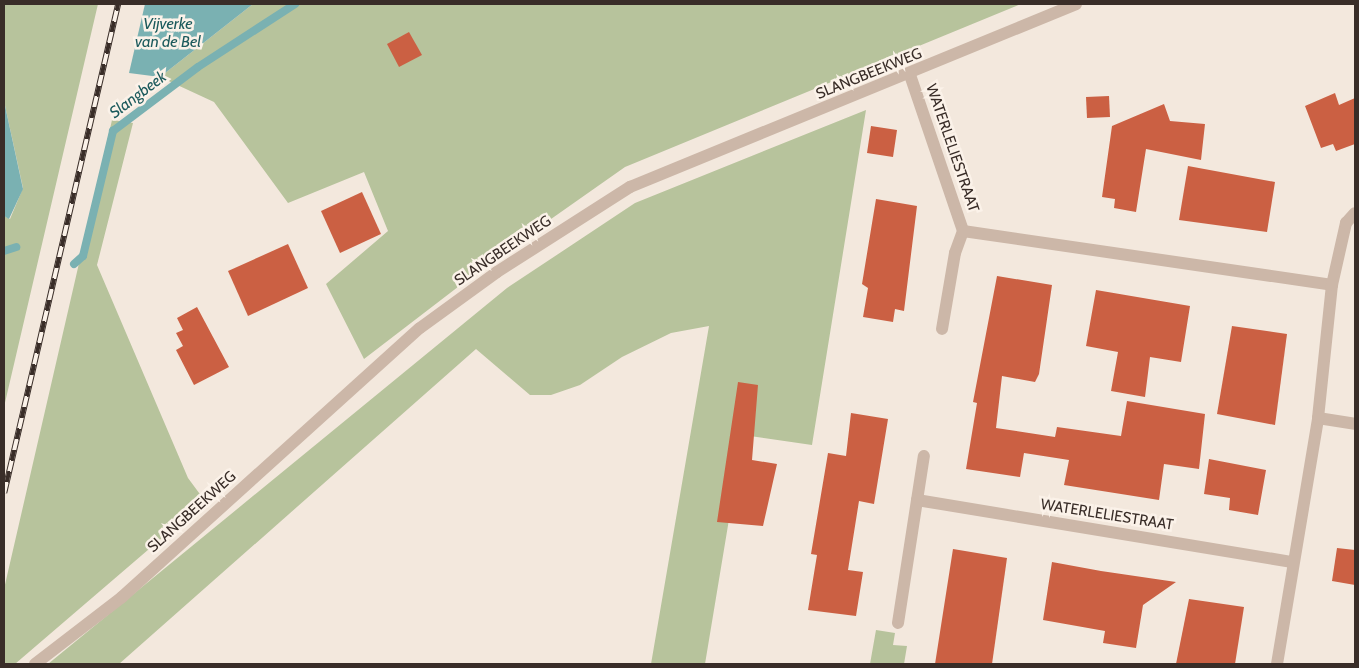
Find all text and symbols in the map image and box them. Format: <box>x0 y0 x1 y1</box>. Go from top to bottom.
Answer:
water label: Vijverke van de Bel <box>135 14 201 52</box>
street label: SLANGBEEKWEG <box>813 45 925 103</box>
water label: Slangbeek <box>106 67 170 123</box>
street label: WATERLELIESTRAAT <box>922 82 982 214</box>
street label: SLANGBEEKWEG <box>451 212 555 290</box>
street label: SLANGBEEKWEG <box>144 468 240 556</box>
street label: WATERLELIESTRAAT <box>1039 496 1175 534</box>

